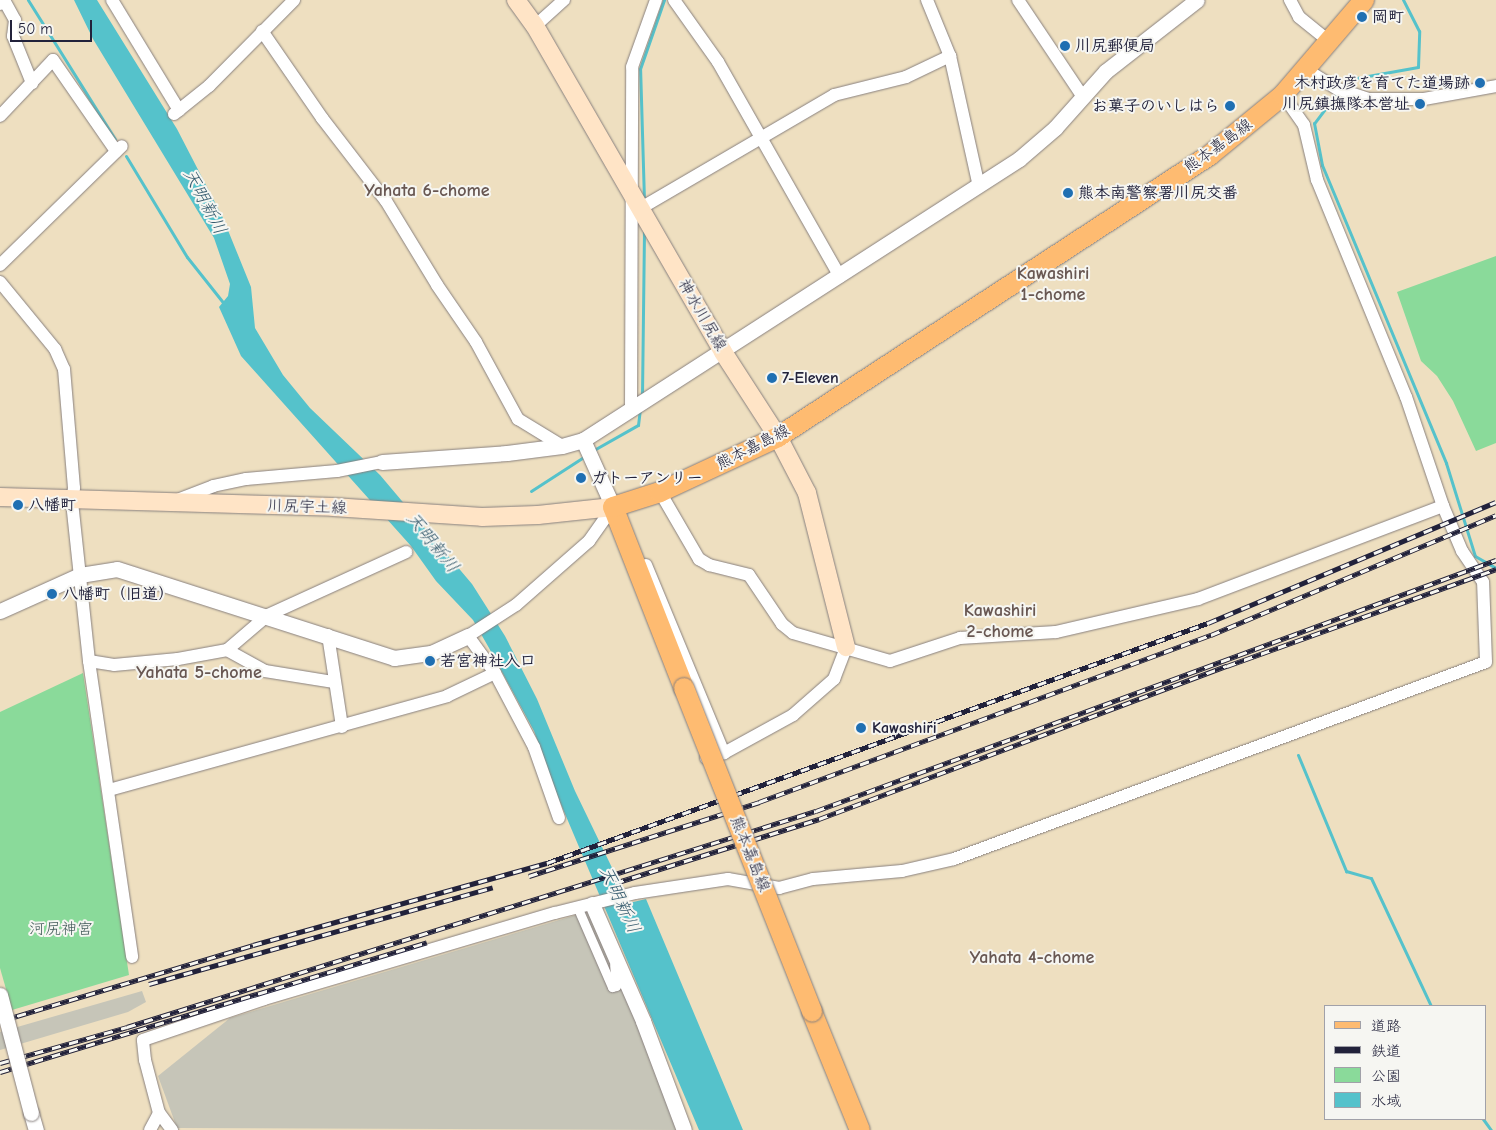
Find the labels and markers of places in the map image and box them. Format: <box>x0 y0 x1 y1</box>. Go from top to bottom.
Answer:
place label: 岡町 <box>1372 7 1404 27</box>
marker: 岡町 <box>1356 11 1368 23</box>
place label: 川尻郵便局 <box>1075 36 1155 56</box>
marker: 川尻郵便局 <box>1059 40 1071 52</box>
place label: 木村政彦を育てた道場跡 <box>1294 73 1470 93</box>
marker: 木村政彦を育てた道場跡 <box>1474 77 1486 89</box>
place label: 川尻鎮撫隊本営址 <box>1282 94 1410 114</box>
place label: お菓子のいしはら <box>1092 96 1220 116</box>
marker: 川尻鎮撫隊本営址 <box>1414 98 1426 110</box>
marker: お菓子のいしはら <box>1224 100 1236 112</box>
place label: 熊本南警察署川尻交番 <box>1078 183 1238 203</box>
marker: 熊本南警察署川尻交番 <box>1062 187 1074 199</box>
place label: 7-Eleven <box>782 368 839 388</box>
marker: 7-Eleven <box>766 372 778 384</box>
place label: ガトーアンリー <box>591 468 703 488</box>
marker: ガトーアンリー <box>575 472 587 484</box>
place label: 八幡町 <box>28 495 76 515</box>
marker: 八幡町 <box>12 499 24 511</box>
place label: 八幡町（旧道） <box>62 584 174 604</box>
marker: 八幡町（旧道） <box>46 588 58 600</box>
place label: 若宮神社入口 <box>440 651 536 671</box>
marker: 若宮神社入口 <box>424 655 436 667</box>
place label: Kawashiri <box>872 718 937 738</box>
marker: Kawashiri <box>854 721 868 735</box>

